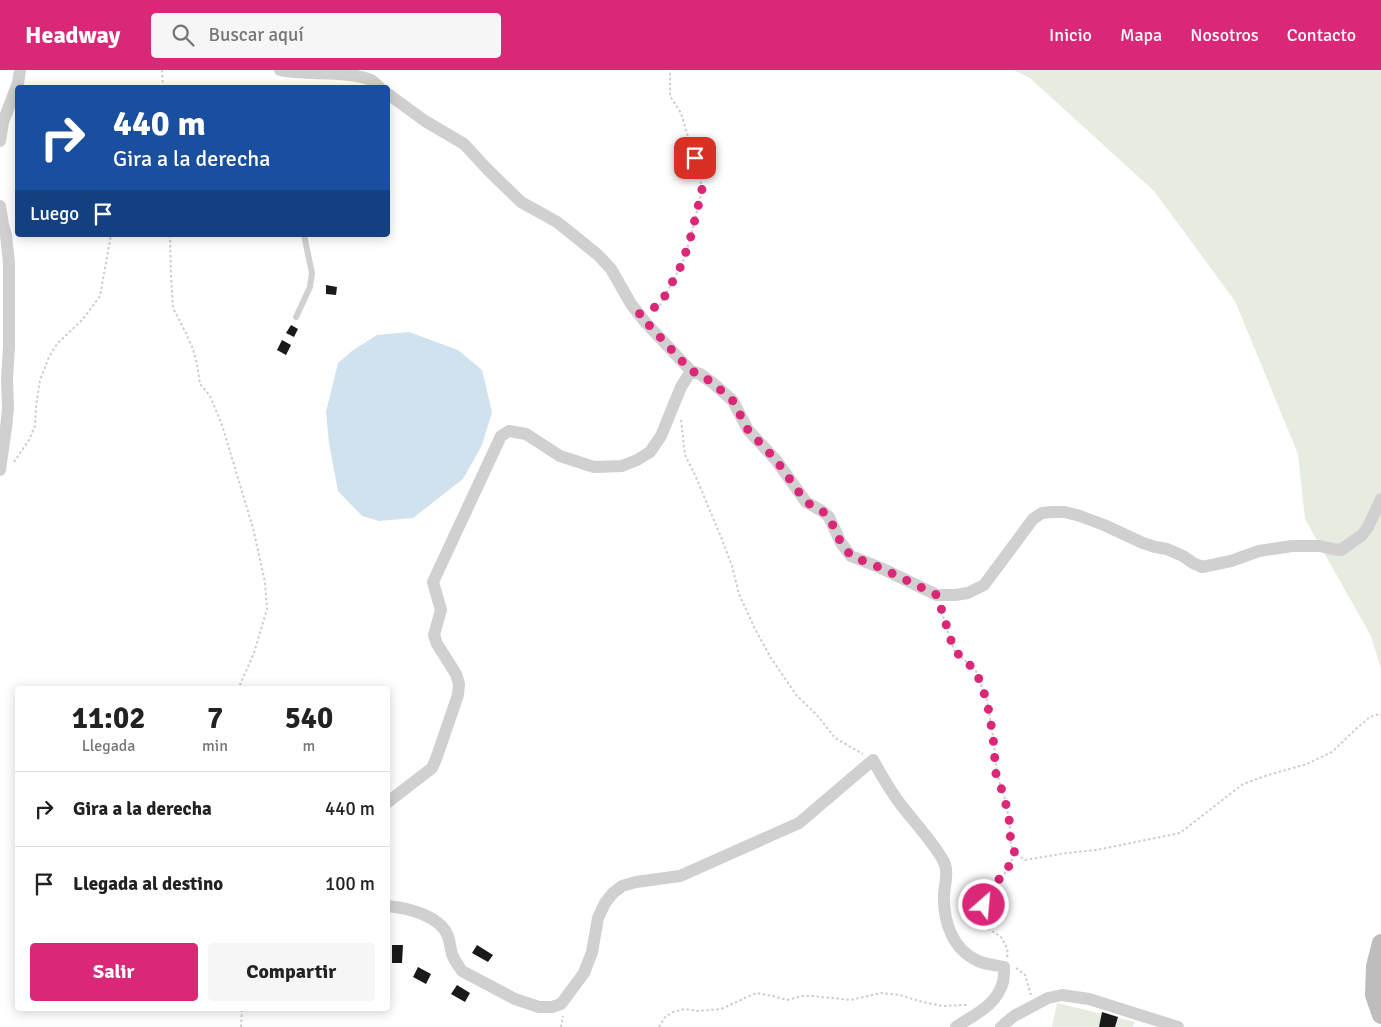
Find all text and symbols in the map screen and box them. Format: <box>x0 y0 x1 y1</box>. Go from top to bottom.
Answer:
search box <box>151 13 501 58</box>
text: Headway <box>25 20 121 50</box>
icon: search <box>169 21 197 49</box>
text: Buscar aquí <box>209 23 304 47</box>
text: Inicio <box>1049 24 1092 46</box>
text: Mapa <box>1120 24 1162 46</box>
text: Nosotros <box>1190 24 1259 46</box>
text: Contacto <box>1287 24 1356 46</box>
text: 440 m <box>113 102 206 145</box>
icon: right <box>30 105 95 170</box>
pin <box>674 137 716 179</box>
icon: arrive <box>681 144 709 172</box>
text: Gira a la derecha <box>113 145 270 172</box>
icon: arrive <box>89 200 117 228</box>
text: Luego <box>30 202 79 226</box>
text: 11:02 <box>72 700 145 737</box>
text: 7 <box>207 700 223 737</box>
text: 540 <box>285 700 333 737</box>
text: Llegada <box>82 736 135 756</box>
text: min <box>202 736 228 756</box>
text: m <box>303 736 315 756</box>
icon: right <box>30 795 58 823</box>
text: Gira a la derecha <box>73 797 212 821</box>
text: 440 m <box>325 797 375 821</box>
icon: arrive <box>30 870 58 898</box>
text: Llegada al destino <box>73 872 223 896</box>
text: 100 m <box>325 872 375 896</box>
position arrow <box>957 878 1009 930</box>
button: Salir <box>30 943 198 1001</box>
button: Compartir <box>208 943 375 1001</box>

